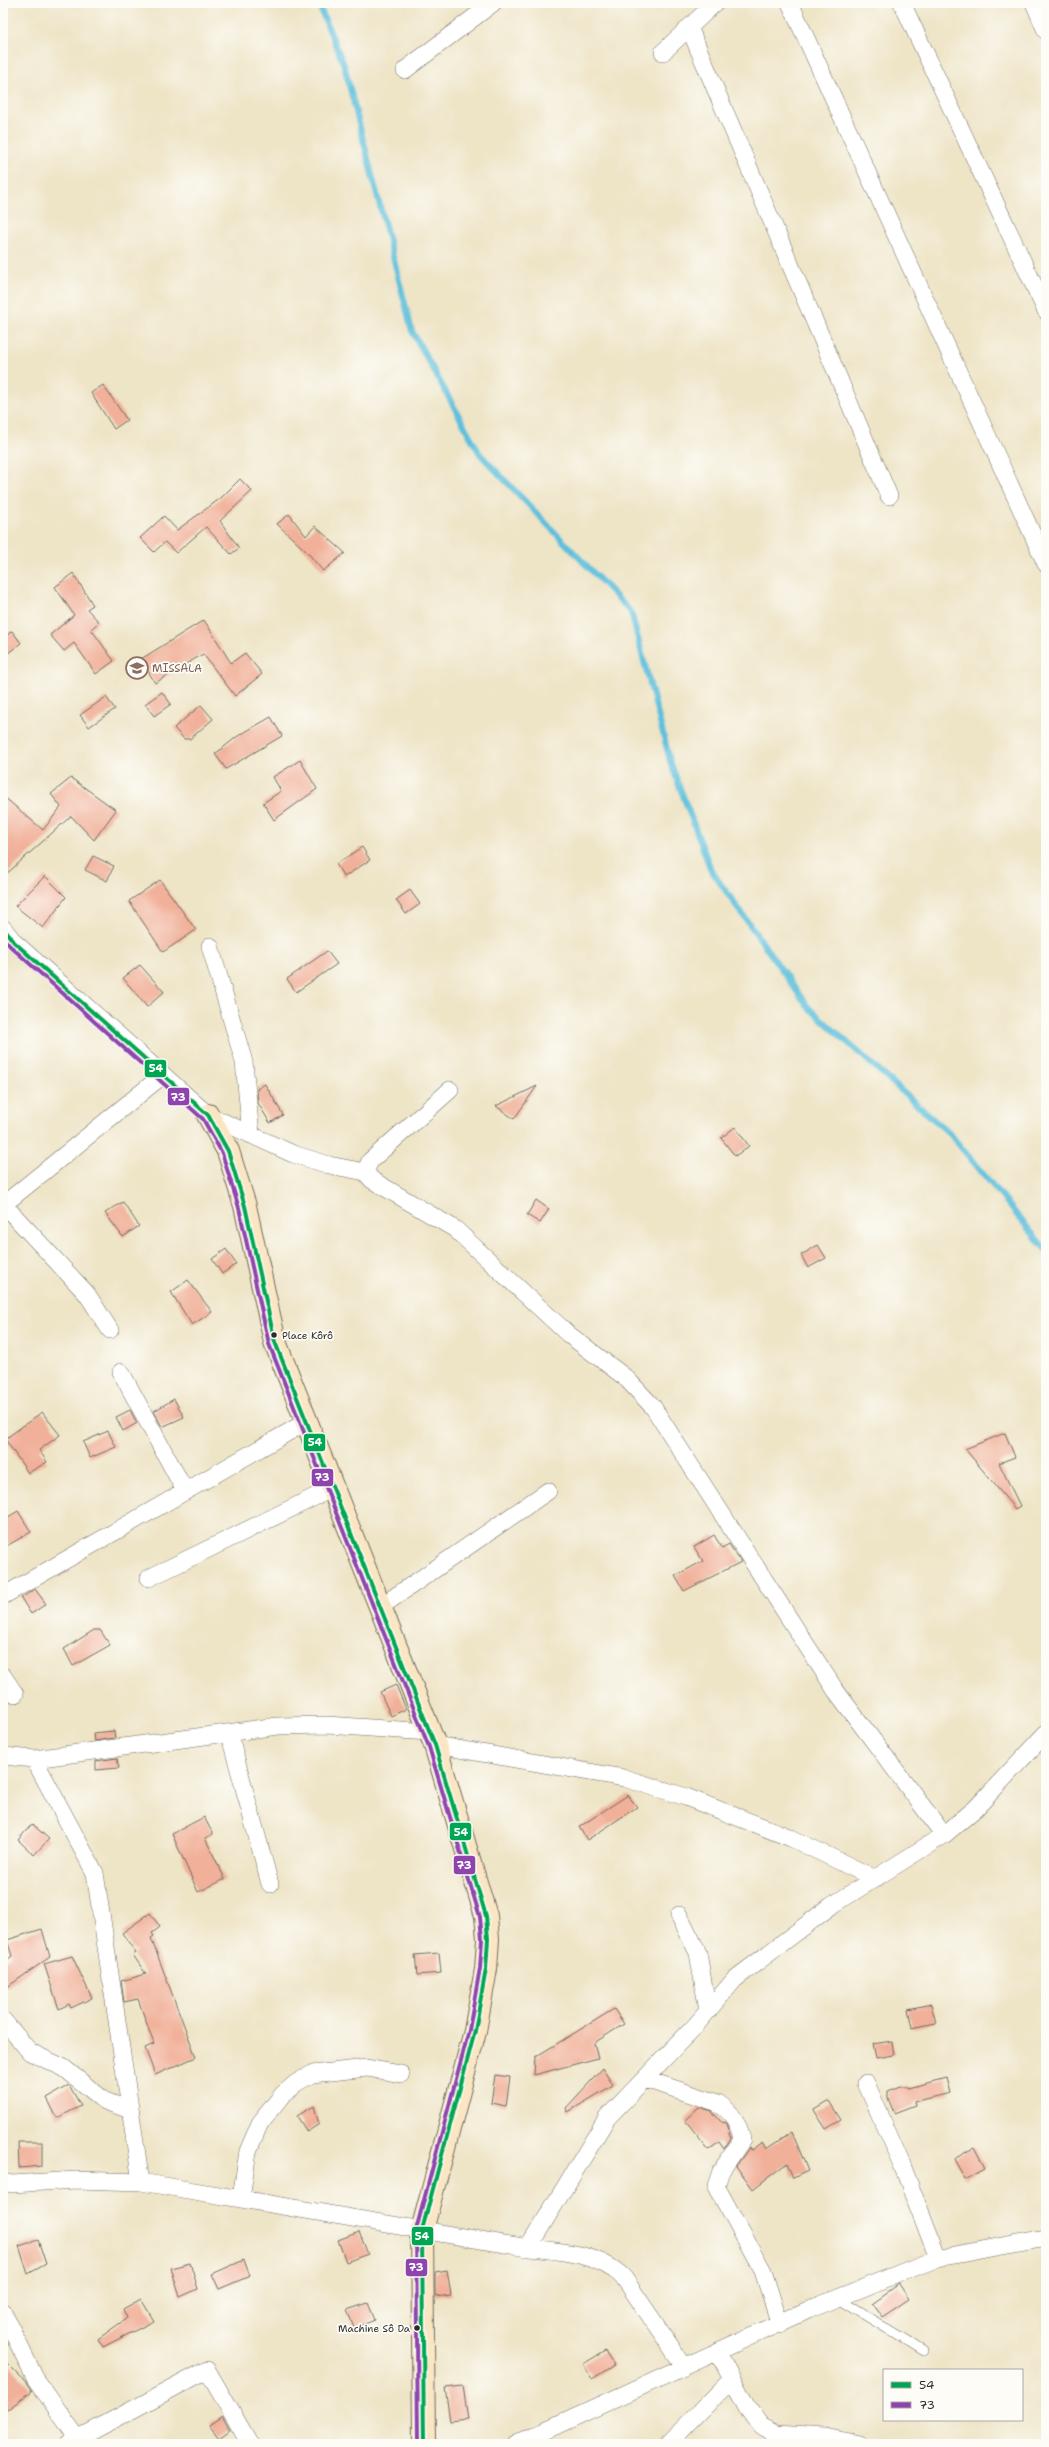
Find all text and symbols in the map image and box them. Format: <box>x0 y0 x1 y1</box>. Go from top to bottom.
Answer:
school or university icon: MISSALA <box>124 655 150 681</box>
place label: MISSALA <box>152 661 202 676</box>
line badge: 54 <box>144 1059 167 1078</box>
text: 54 <box>149 1061 164 1076</box>
line badge: 73 <box>167 1087 190 1106</box>
text: 73 <box>171 1090 186 1105</box>
place label: Place Kôrô <box>282 1329 333 1342</box>
marker: Place Kôrô <box>269 1330 279 1340</box>
line badge: 54 <box>303 1433 326 1452</box>
text: 54 <box>308 1435 323 1450</box>
line badge: 73 <box>311 1468 334 1487</box>
text: 73 <box>315 1470 330 1485</box>
line badge: 54 <box>449 1822 472 1841</box>
text: 54 <box>454 1825 469 1840</box>
line badge: 73 <box>453 1855 476 1875</box>
text: 73 <box>457 1858 472 1873</box>
line badge: 54 <box>411 2226 434 2246</box>
text: 54 <box>415 2229 430 2244</box>
line badge: 73 <box>405 2258 428 2277</box>
text: 73 <box>409 2260 424 2275</box>
place label: Machine Sô Da <box>338 2322 411 2335</box>
marker: Machine Sô Da <box>412 2323 422 2333</box>
legend <box>883 2369 1023 2421</box>
text: 54 <box>919 2377 934 2393</box>
text: 73 <box>919 2397 935 2413</box>

